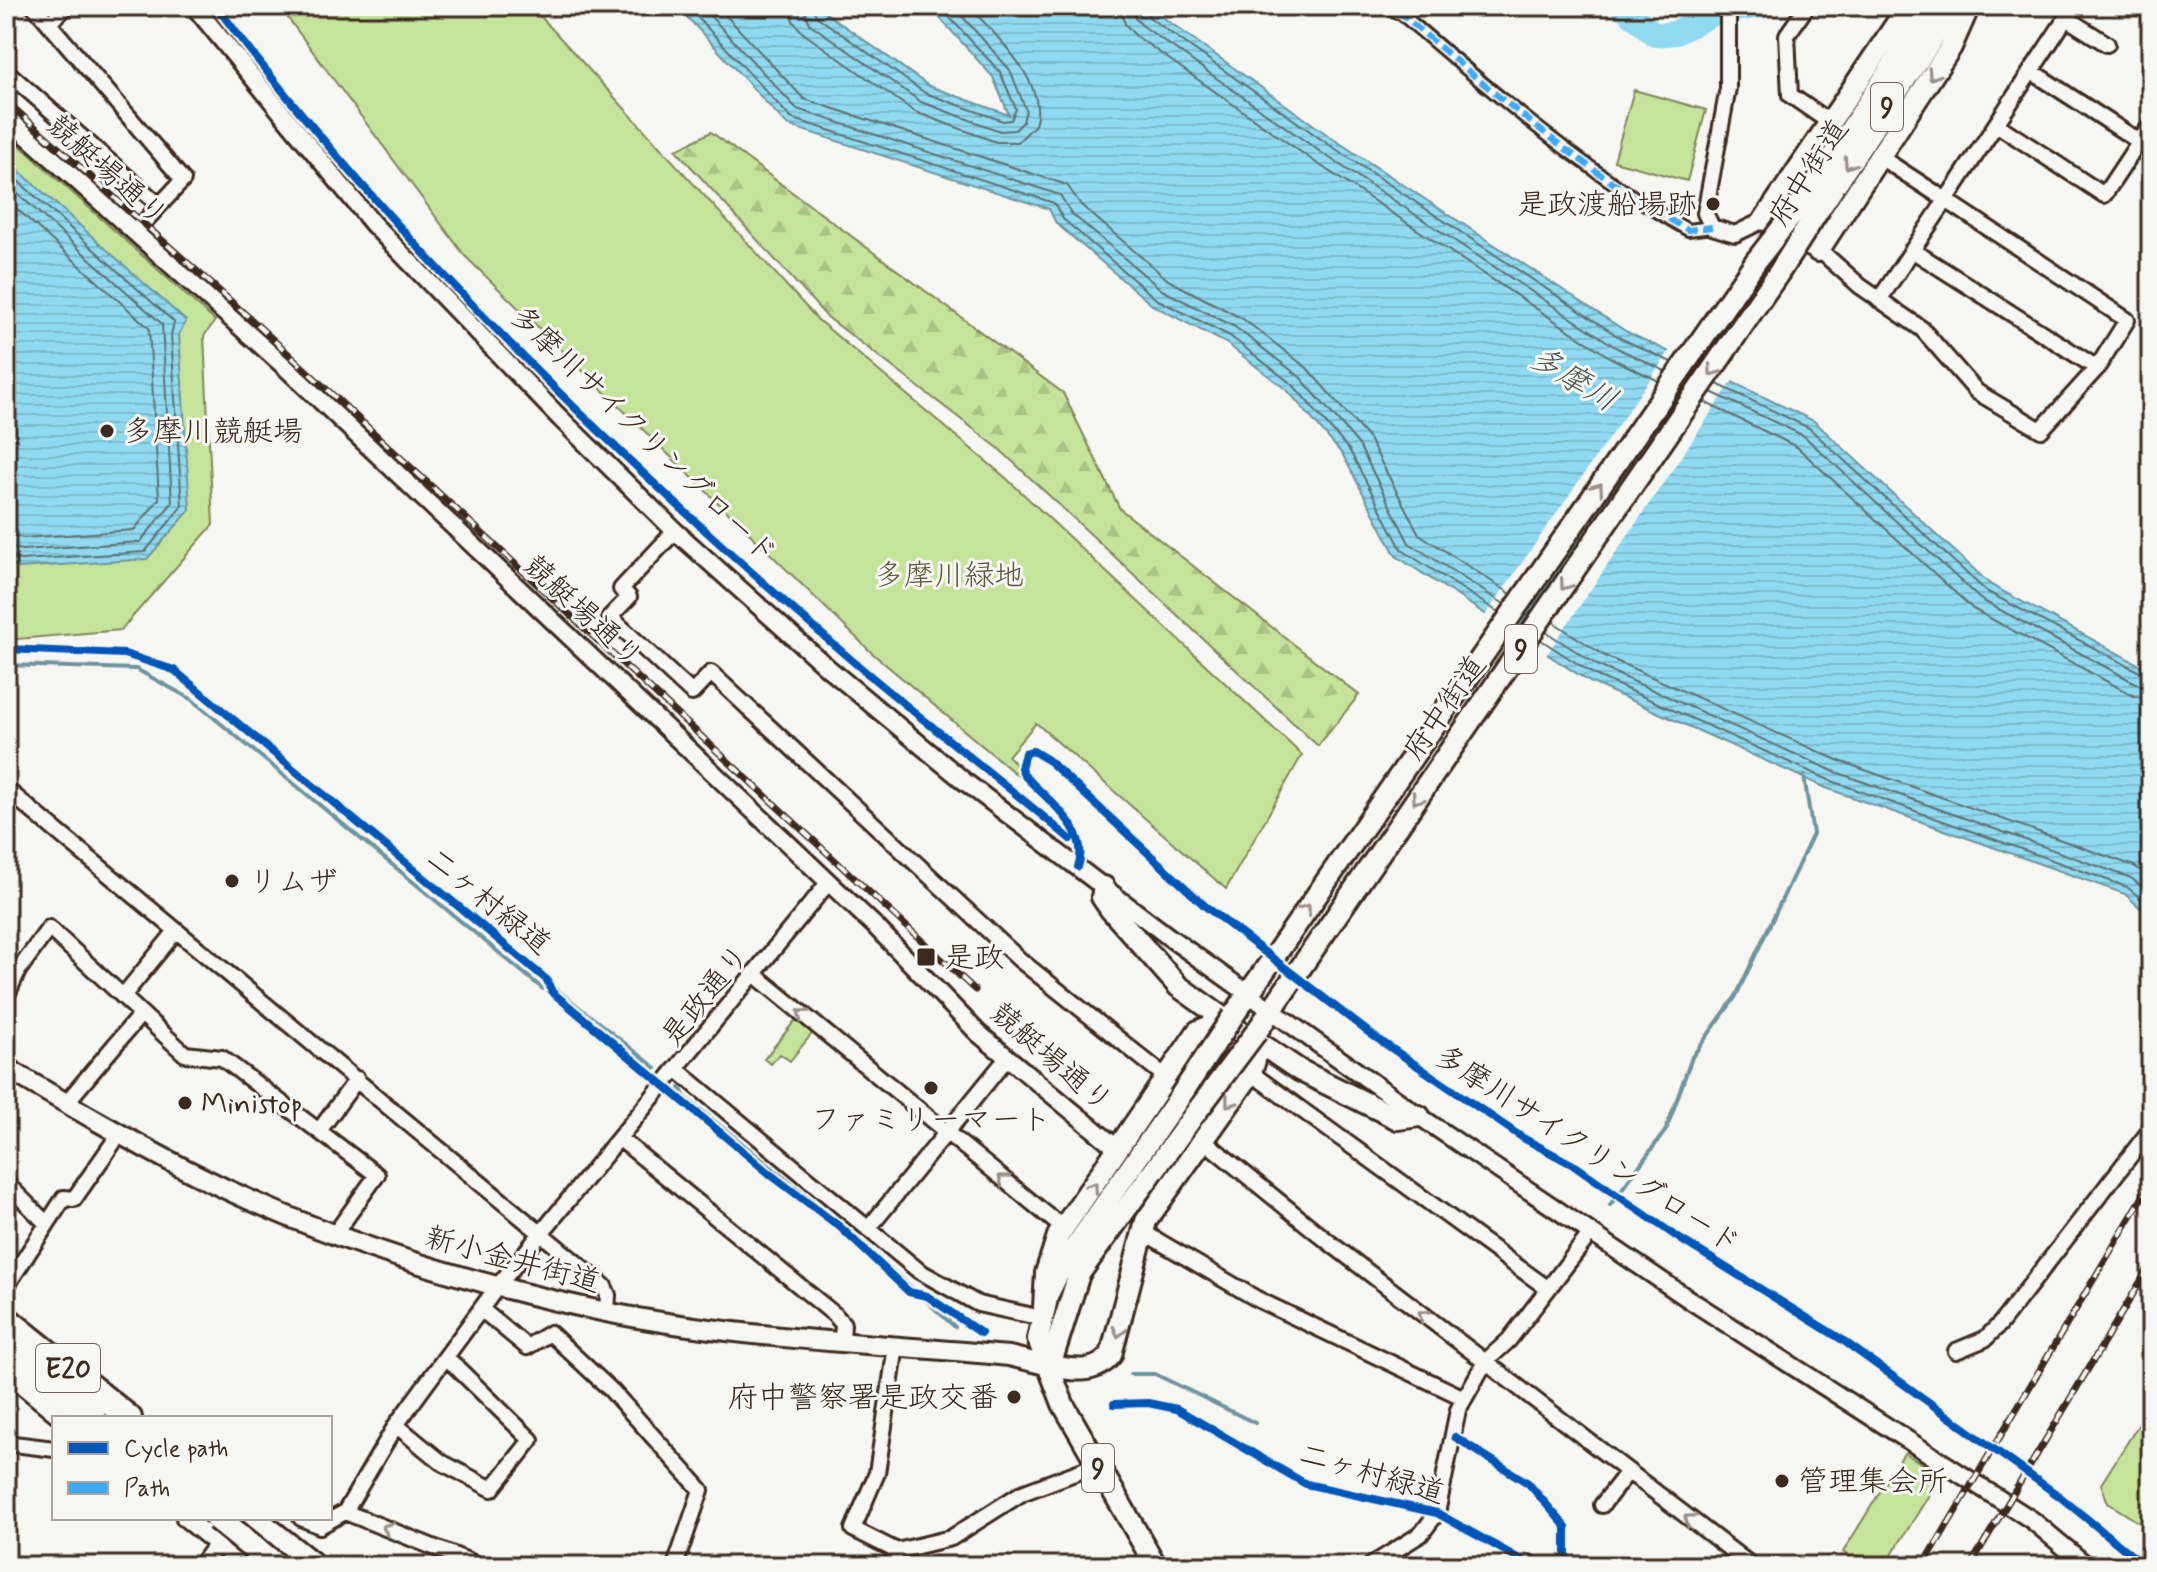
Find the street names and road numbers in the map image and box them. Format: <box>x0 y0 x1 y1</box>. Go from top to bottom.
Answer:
road number: 9 <box>1871 83 1903 131</box>
street label: 競艇場通り <box>38 106 176 236</box>
street label: 府中街道 <box>1760 112 1858 234</box>
street label: 多摩川サイクリングロード <box>501 297 785 573</box>
street label: 競艇場通り <box>515 547 651 678</box>
road number: 9 <box>1505 625 1537 673</box>
street label: 府中街道 <box>1395 648 1496 768</box>
street label: 二ヶ村緑道 <box>417 840 559 965</box>
street label: 是政通り <box>653 937 759 1055</box>
street label: 競艇場通り <box>982 994 1120 1122</box>
street label: 多摩川サイクリングロード <box>1427 1037 1748 1264</box>
street label: 新小金井街道 <box>421 1218 605 1303</box>
road number: E20 <box>36 1344 100 1392</box>
street label: 二ヶ村緑道 <box>1294 1435 1449 1514</box>
road number: 9 <box>1082 1444 1114 1492</box>

